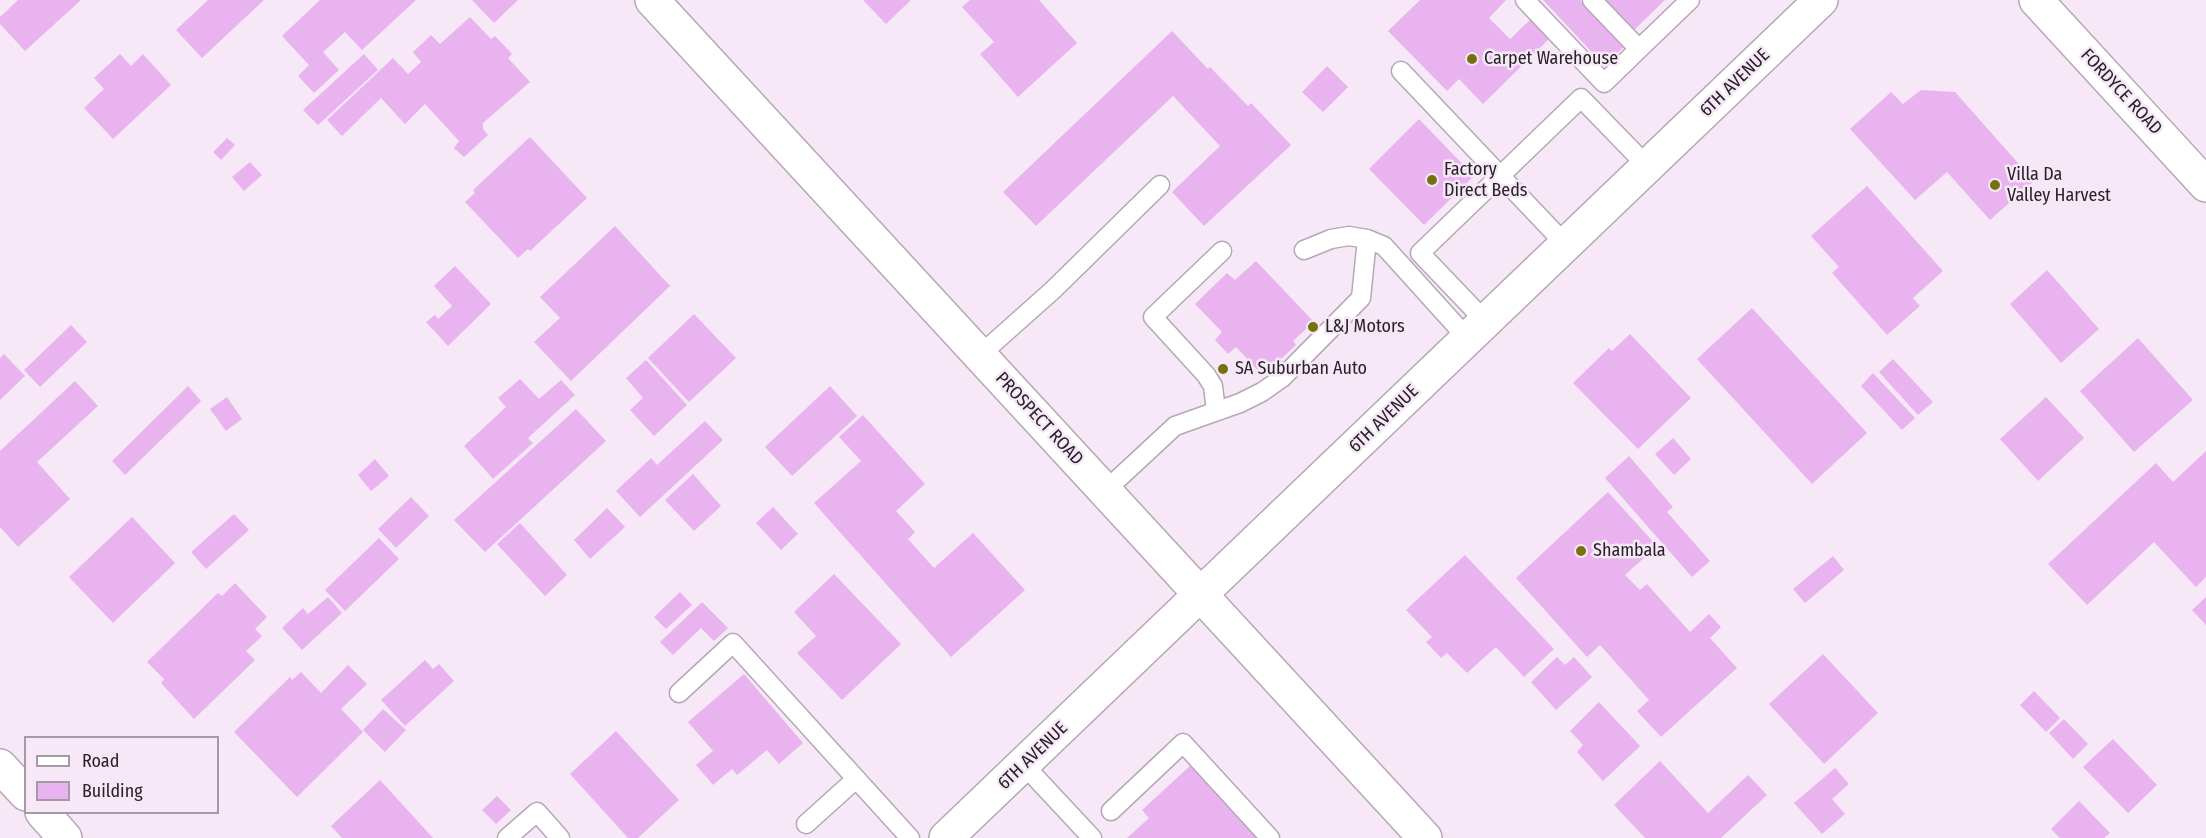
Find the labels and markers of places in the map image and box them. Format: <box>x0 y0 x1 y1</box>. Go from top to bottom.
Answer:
place label: Carpet Warehouse <box>1484 48 1618 70</box>
marker: Carpet Warehouse <box>1465 52 1479 66</box>
place label: Factory Direct Beds <box>1444 159 1528 201</box>
place label: Villa Da Valley Harvest <box>2007 164 2111 207</box>
marker: Factory Direct Beds <box>1425 173 1439 187</box>
marker: Villa Da Valley Harvest <box>1988 178 2002 192</box>
place label: L&J Motors <box>1325 316 1405 338</box>
marker: L&J Motors <box>1306 320 1320 334</box>
place label: SA Suburban Auto <box>1235 358 1367 380</box>
marker: SA Suburban Auto <box>1216 362 1230 376</box>
place label: Shambala <box>1593 540 1666 562</box>
marker: Shambala <box>1574 544 1588 558</box>

